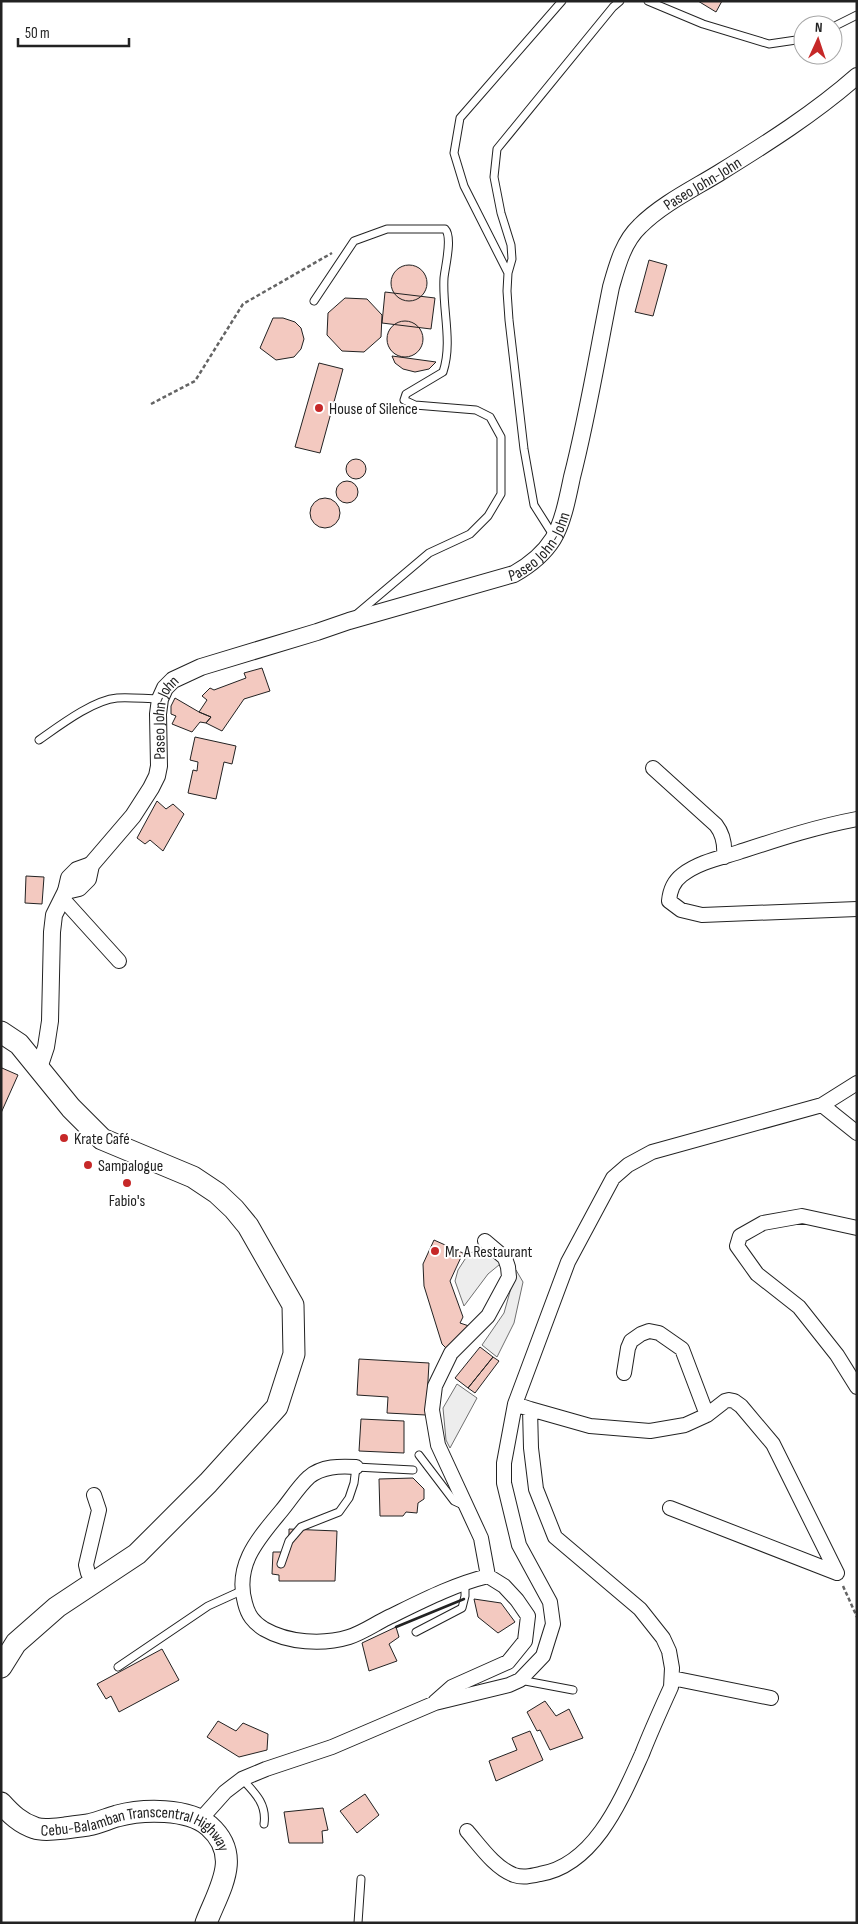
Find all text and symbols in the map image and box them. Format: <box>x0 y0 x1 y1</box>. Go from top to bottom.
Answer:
scale bar <box>18 15 129 47</box>
north arrow <box>793 15 843 65</box>
text: N <box>814 19 823 36</box>
text: 50 m <box>25 24 50 43</box>
street label: Paseo John-John <box>660 154 745 215</box>
place label: House of Silence <box>329 400 418 419</box>
marker: House of Silence <box>313 402 325 414</box>
street label: Paseo John-John <box>506 510 574 586</box>
street label: Paseo John-John <box>150 672 183 760</box>
place label: Krate Café <box>74 1130 130 1149</box>
marker: Krate Café <box>58 1132 70 1144</box>
place label: Sampalogue <box>98 1157 163 1176</box>
marker: Sampalogue <box>82 1159 94 1171</box>
marker: Fabio's <box>121 1177 133 1189</box>
place label: Fabio's <box>109 1192 145 1211</box>
place label: Mr. A Restaurant <box>445 1243 533 1262</box>
marker: Mr. A Restaurant <box>429 1245 441 1257</box>
street label: Cebu-Balamban Transcentral Highway <box>40 1803 233 1854</box>

